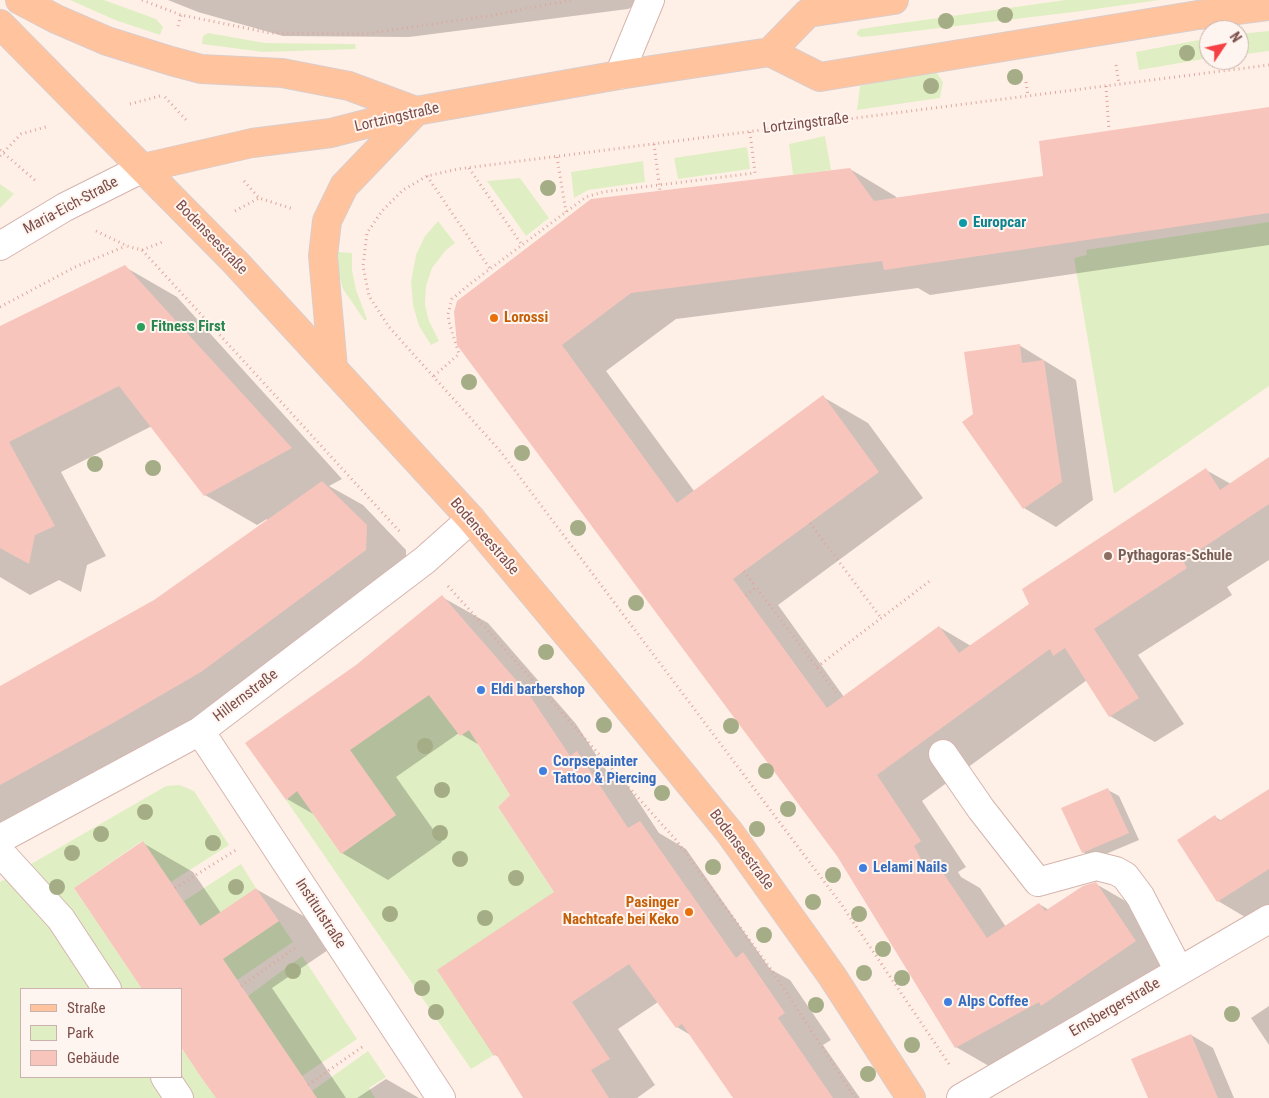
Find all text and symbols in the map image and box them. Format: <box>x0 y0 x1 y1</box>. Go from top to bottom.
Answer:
north arrow <box>1199 20 1249 70</box>
text: N <box>1227 29 1245 45</box>
street label: Lortzingstraße <box>353 100 441 136</box>
street label: Lortzingstraße <box>762 110 850 138</box>
street label: Maria-Eich-Straße <box>21 173 121 239</box>
street label: Bodenseestraße <box>171 197 251 279</box>
place label: Europcar <box>973 214 1026 232</box>
marker: Europcar <box>957 217 969 229</box>
place label: Lorossi <box>504 309 548 327</box>
marker: Lorossi <box>488 312 500 324</box>
place label: Fitness First <box>151 318 225 336</box>
marker: Fitness First <box>135 321 147 333</box>
street label: Bodenseestraße <box>446 495 522 579</box>
place label: Pythagoras-Schule <box>1118 547 1232 565</box>
marker: Pythagoras-Schule <box>1102 550 1114 562</box>
street label: Hillernstraße <box>210 666 282 726</box>
place label: Eldi barbershop <box>491 681 585 699</box>
marker: Eldi barbershop <box>475 684 487 696</box>
place label: Corpsepainter Tattoo & Piercing <box>553 753 656 788</box>
marker: Corpsepainter Tattoo & Piercing <box>537 765 549 777</box>
street label: Bodenseestraße <box>705 806 777 894</box>
place label: Lelami Nails <box>873 859 947 877</box>
marker: Lelami Nails <box>857 862 869 874</box>
street label: Institutstraße <box>291 876 349 952</box>
place label: Pasinger Nachtcafe bei Keko <box>563 894 679 929</box>
marker: Pasinger Nachtcafe bei Keko <box>683 906 695 918</box>
street label: Ernsbergerstraße <box>1067 975 1163 1041</box>
legend <box>20 988 182 1078</box>
place label: Alps Coffee <box>958 993 1028 1011</box>
marker: Alps Coffee <box>942 996 954 1008</box>
text: Straße <box>67 999 106 1017</box>
text: Park <box>67 1024 94 1042</box>
text: Gebäude <box>67 1049 119 1067</box>

